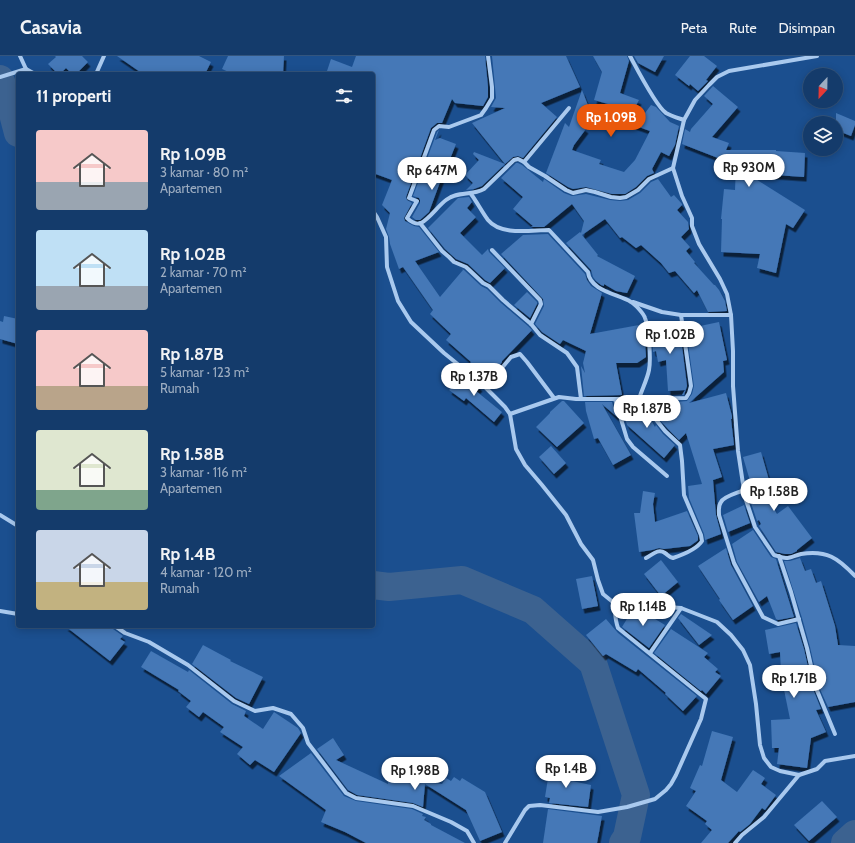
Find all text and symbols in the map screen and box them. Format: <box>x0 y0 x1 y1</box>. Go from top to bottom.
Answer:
text: Casavia <box>20 16 82 39</box>
text: Peta <box>681 19 707 37</box>
text: Rute <box>729 19 757 37</box>
text: Disimpan <box>779 19 835 37</box>
north arrow <box>803 68 843 108</box>
map controls <box>803 68 843 156</box>
icon: filters <box>333 85 355 107</box>
text: 11 properti <box>36 86 111 106</box>
pin: Rp 1.09B <box>570 104 652 138</box>
text: Rp 1.09B <box>586 109 636 125</box>
button: layers <box>803 116 843 156</box>
text: Rp 1.09B <box>160 144 226 164</box>
icon: home <box>68 146 116 194</box>
pin: Rp 930M <box>712 154 786 188</box>
pin: Rp 647M <box>395 157 469 191</box>
text: Rp 930M <box>723 159 775 175</box>
text: Rp 647M <box>407 162 457 178</box>
text: 3 kamar · 80 m² <box>160 164 248 180</box>
text: Apartemen <box>160 180 222 196</box>
text: Rp 1.02B <box>160 244 226 264</box>
icon: home <box>68 246 116 294</box>
text: 2 kamar · 70 m² <box>160 264 247 280</box>
text: Apartemen <box>160 280 222 296</box>
pin: Rp 1.02B <box>629 321 711 355</box>
text: Rp 1.02B <box>645 326 695 342</box>
text: Rp 1.87B <box>160 344 224 364</box>
icon: home <box>68 346 116 394</box>
pin: Rp 1.37B <box>433 363 515 397</box>
text: 5 kamar · 123 m² <box>160 364 249 380</box>
text: Rp 1.37B <box>450 368 498 384</box>
text: Rumah <box>160 380 199 396</box>
pin: Rp 1.87B <box>606 395 688 429</box>
text: Rp 1.87B <box>623 400 671 416</box>
text: Rp 1.58B <box>160 444 224 464</box>
icon: home <box>68 446 116 494</box>
text: 3 kamar · 116 m² <box>160 464 247 480</box>
pin: Rp 1.58B <box>733 478 815 512</box>
text: Apartemen <box>160 480 222 496</box>
text: Rp 1.58B <box>749 483 799 499</box>
text: Rp 1.4B <box>160 544 215 564</box>
icon: home <box>68 546 116 594</box>
text: 4 kamar · 120 m² <box>160 564 252 580</box>
text: Rumah <box>160 580 199 596</box>
pin: Rp 1.14B <box>602 593 684 627</box>
text: Rp 1.14B <box>620 598 666 614</box>
pin: Rp 1.71B <box>753 665 835 699</box>
text: Rp 1.71B <box>771 670 817 686</box>
pin: Rp 1.4B <box>529 755 603 789</box>
pin: Rp 1.98B <box>374 757 456 791</box>
text: Rp 1.4B <box>545 760 587 776</box>
text: Rp 1.98B <box>390 762 440 778</box>

